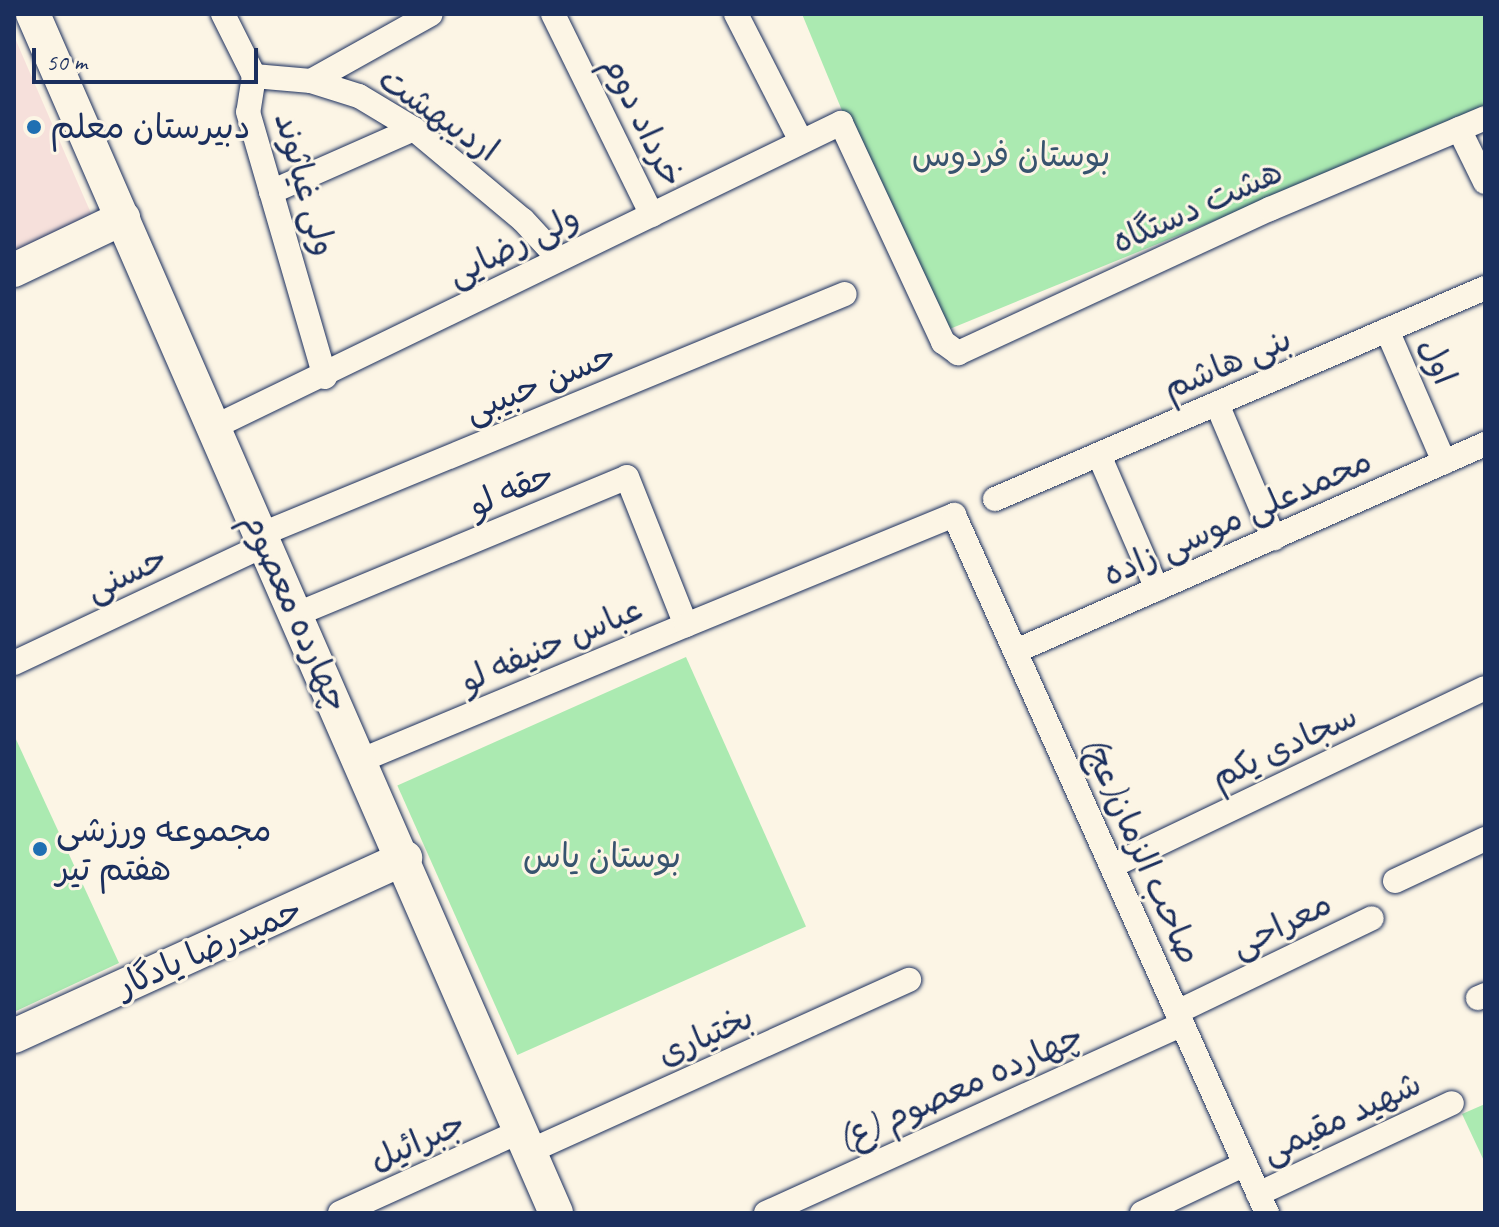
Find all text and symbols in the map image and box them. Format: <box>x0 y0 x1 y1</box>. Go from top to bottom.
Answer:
scale bar <box>36 32 262 82</box>
text: 50 m <box>46 47 87 77</box>
street label: خرداد دوم <box>595 49 693 193</box>
street label: اردیبهشت <box>371 58 507 170</box>
place label: دبیرستان معلم <box>50 107 250 147</box>
street label: ولی غیاثوند <box>266 108 346 260</box>
marker: دبیرستان معلم <box>25 118 43 136</box>
park label: بوستان فردوس <box>912 135 1110 175</box>
street label: هشت دستگاه <box>1106 150 1288 262</box>
street label: ولی رضایی <box>440 196 586 294</box>
street label: بنی هاشم <box>1157 318 1297 408</box>
street label: اول <box>1410 331 1466 391</box>
street label: حسن حبیبی <box>458 333 622 431</box>
street label: محمدعلی موسی زاده <box>1096 439 1378 595</box>
street label: حقه لو <box>462 453 560 525</box>
street label: چهارده معصوم <box>234 506 358 718</box>
street label: حسنی <box>79 537 173 609</box>
street label: عباس حنیفه لو <box>454 587 648 701</box>
street label: سجادی یکم <box>1204 694 1364 798</box>
street label: صاحب الزمان(عج) <box>1073 730 1211 970</box>
place label: مجموعه ورزشی هفتم تیر <box>56 809 272 888</box>
park label: بوستان یاس <box>523 836 681 876</box>
marker: مجموعه ورزشی هفتم تیر <box>31 840 49 858</box>
street label: معراحی <box>1224 882 1338 966</box>
street label: حمیدرضا یادگار <box>110 888 308 1006</box>
street label: بختیاری <box>651 996 759 1074</box>
street label: چهارده معصوم (ع) <box>831 1015 1089 1159</box>
street label: شهید مقیمی <box>1255 1062 1427 1172</box>
street label: جبرائیل <box>363 1102 471 1180</box>

